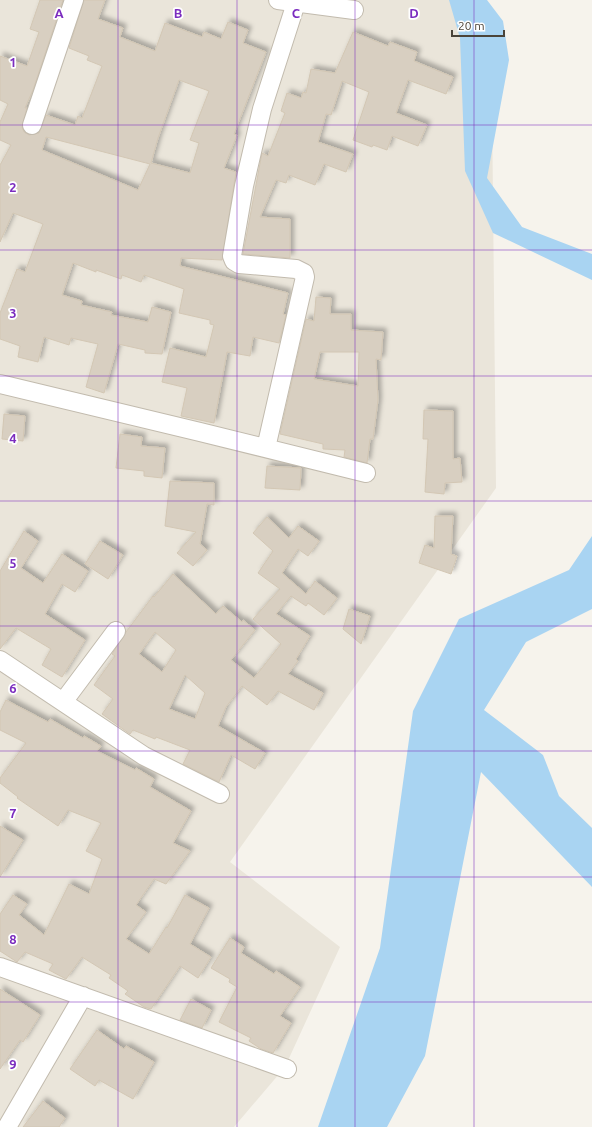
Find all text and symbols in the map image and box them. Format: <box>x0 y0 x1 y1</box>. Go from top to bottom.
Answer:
text: A <box>54 6 64 20</box>
text: B <box>174 6 183 20</box>
text: C <box>292 6 301 20</box>
text: D <box>409 6 419 20</box>
scale bar <box>452 12 504 38</box>
text: 20 m <box>458 19 485 32</box>
text: 1 <box>9 55 17 69</box>
text: 2 <box>9 180 17 194</box>
text: 3 <box>9 306 17 320</box>
text: 4 <box>9 431 17 445</box>
text: 5 <box>9 556 17 570</box>
text: 6 <box>9 681 17 695</box>
text: 7 <box>9 806 17 820</box>
text: 8 <box>9 932 17 946</box>
text: 9 <box>9 1057 17 1071</box>

